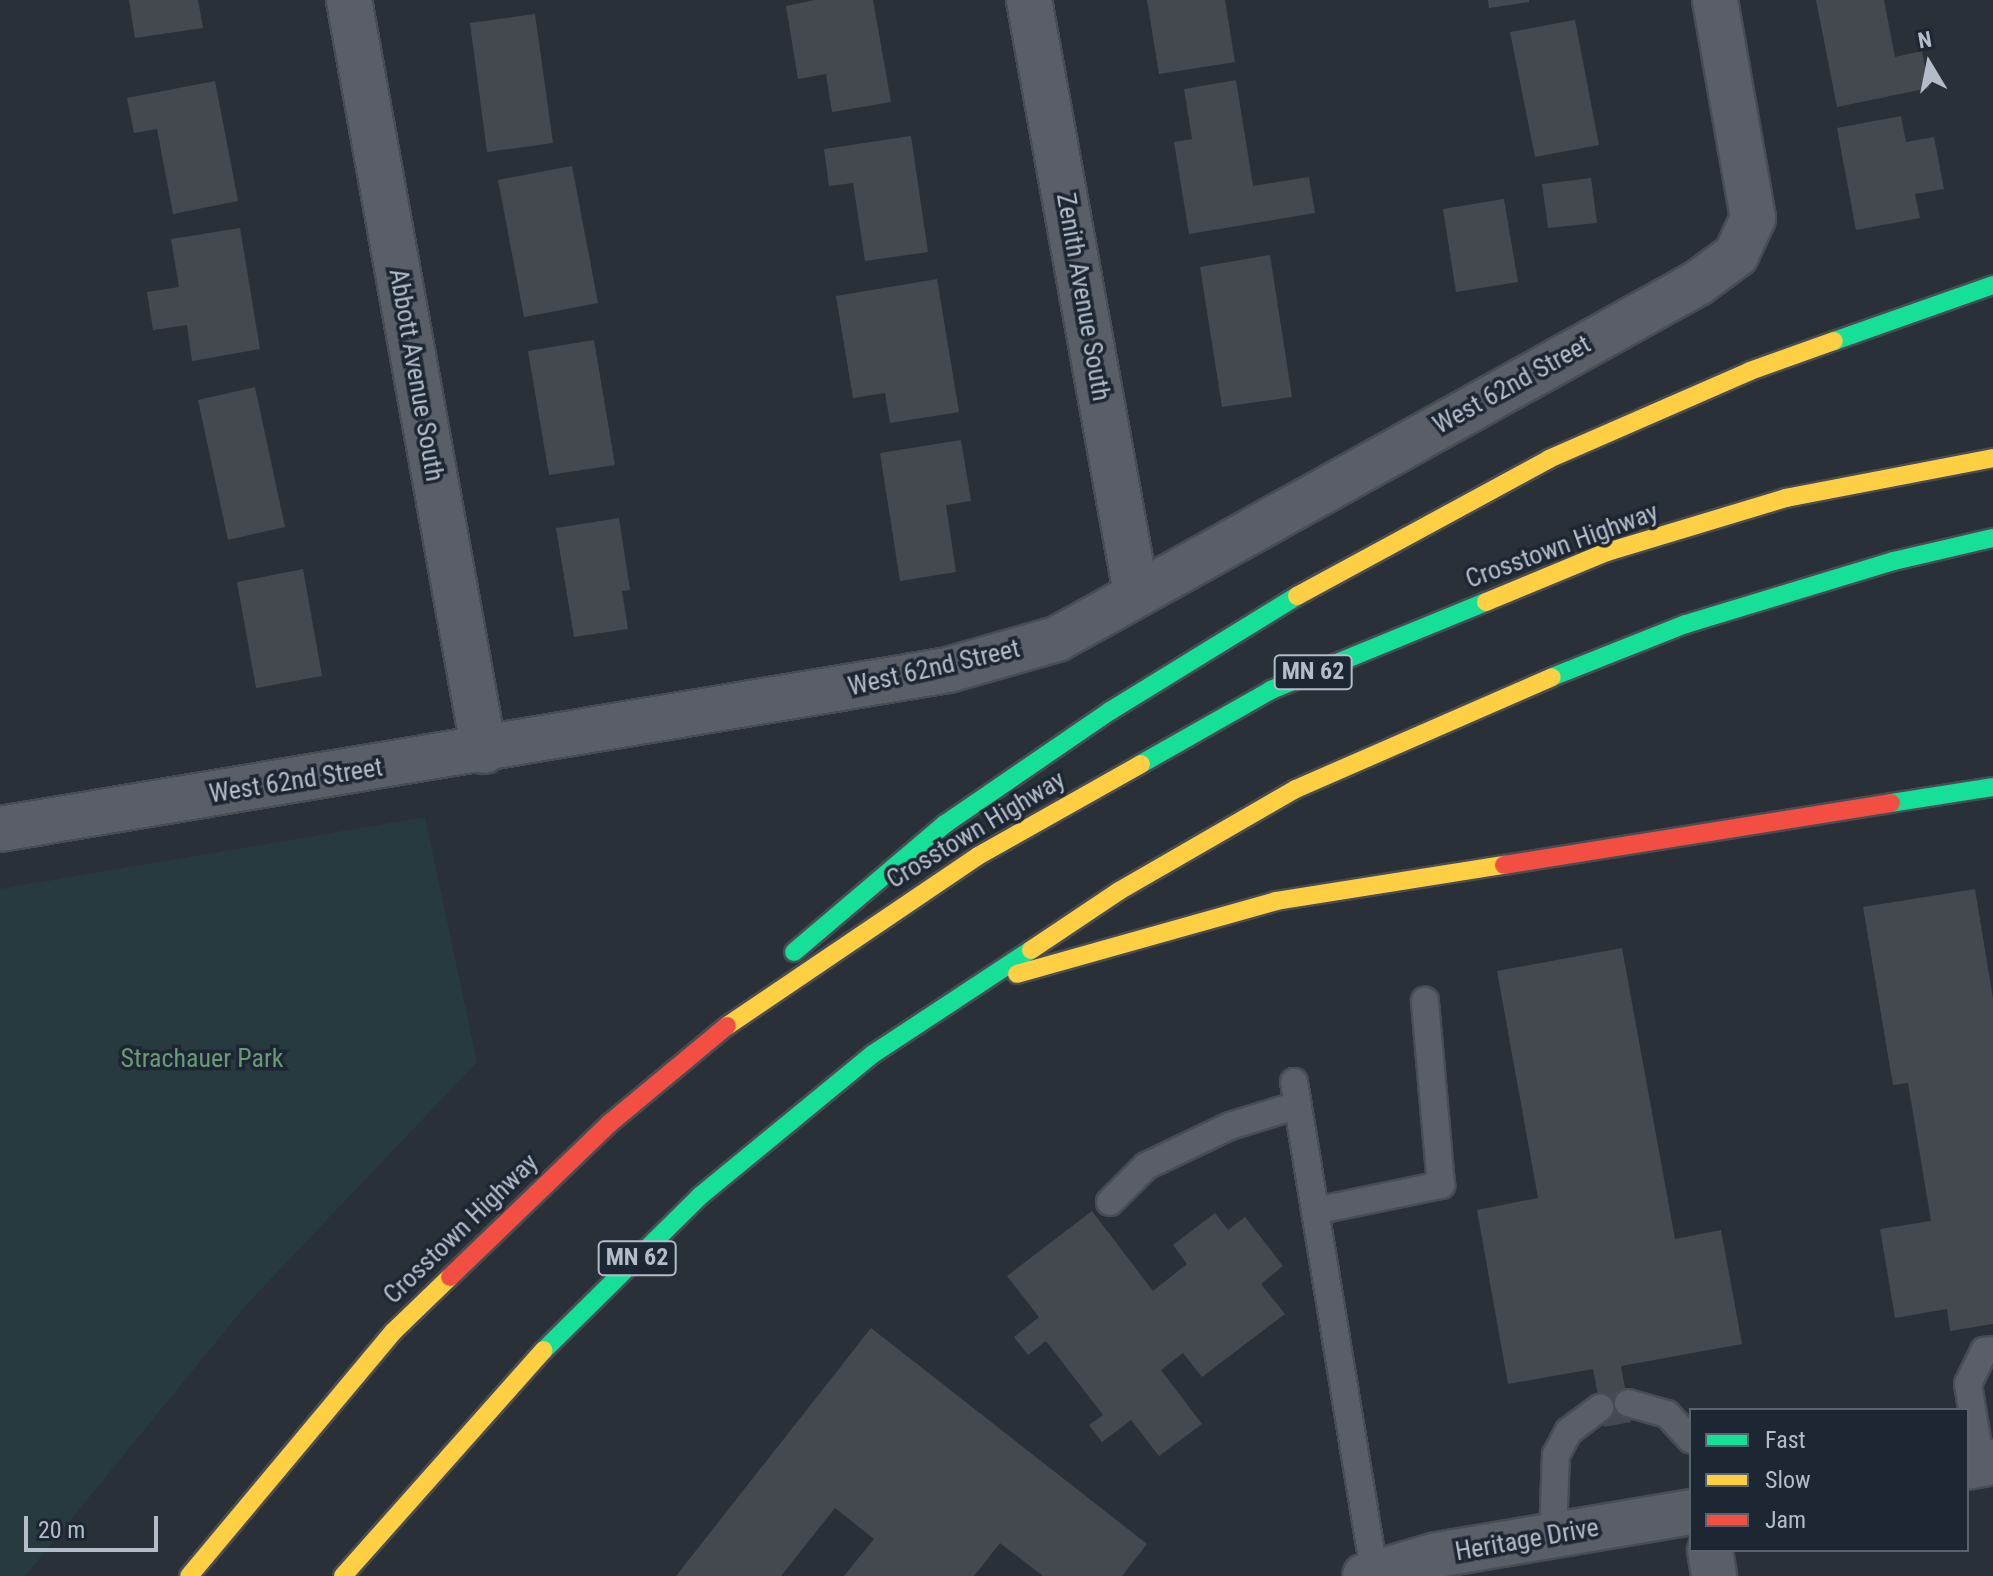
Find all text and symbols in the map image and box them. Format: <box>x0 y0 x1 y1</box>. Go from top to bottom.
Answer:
north arrow <box>1889 24 1969 104</box>
text: N <box>1916 26 1934 53</box>
street label: Zenith Avenue South <box>1049 191 1117 403</box>
street label: Abbott Avenue South <box>382 266 450 484</box>
street label: West 62nd Street <box>1428 329 1596 441</box>
street label: Crosstown Highway <box>1461 497 1663 595</box>
street label: West 62nd Street <box>845 633 1023 703</box>
road number: MN 62 <box>1273 652 1353 692</box>
street label: West 62nd Street <box>207 752 385 810</box>
street label: Crosstown Highway <box>881 764 1071 896</box>
park label: Strachauer Park <box>120 1043 284 1075</box>
street label: Crosstown Highway <box>377 1147 545 1311</box>
road number: MN 62 <box>597 1238 677 1278</box>
legend <box>1689 1408 1969 1552</box>
text: Fast <box>1765 1426 1806 1454</box>
text: Slow <box>1765 1466 1811 1494</box>
scale bar <box>28 1500 162 1550</box>
text: Jam <box>1765 1506 1806 1534</box>
street label: Heritage Drive <box>1453 1512 1601 1568</box>
text: 20 m <box>38 1516 85 1544</box>

